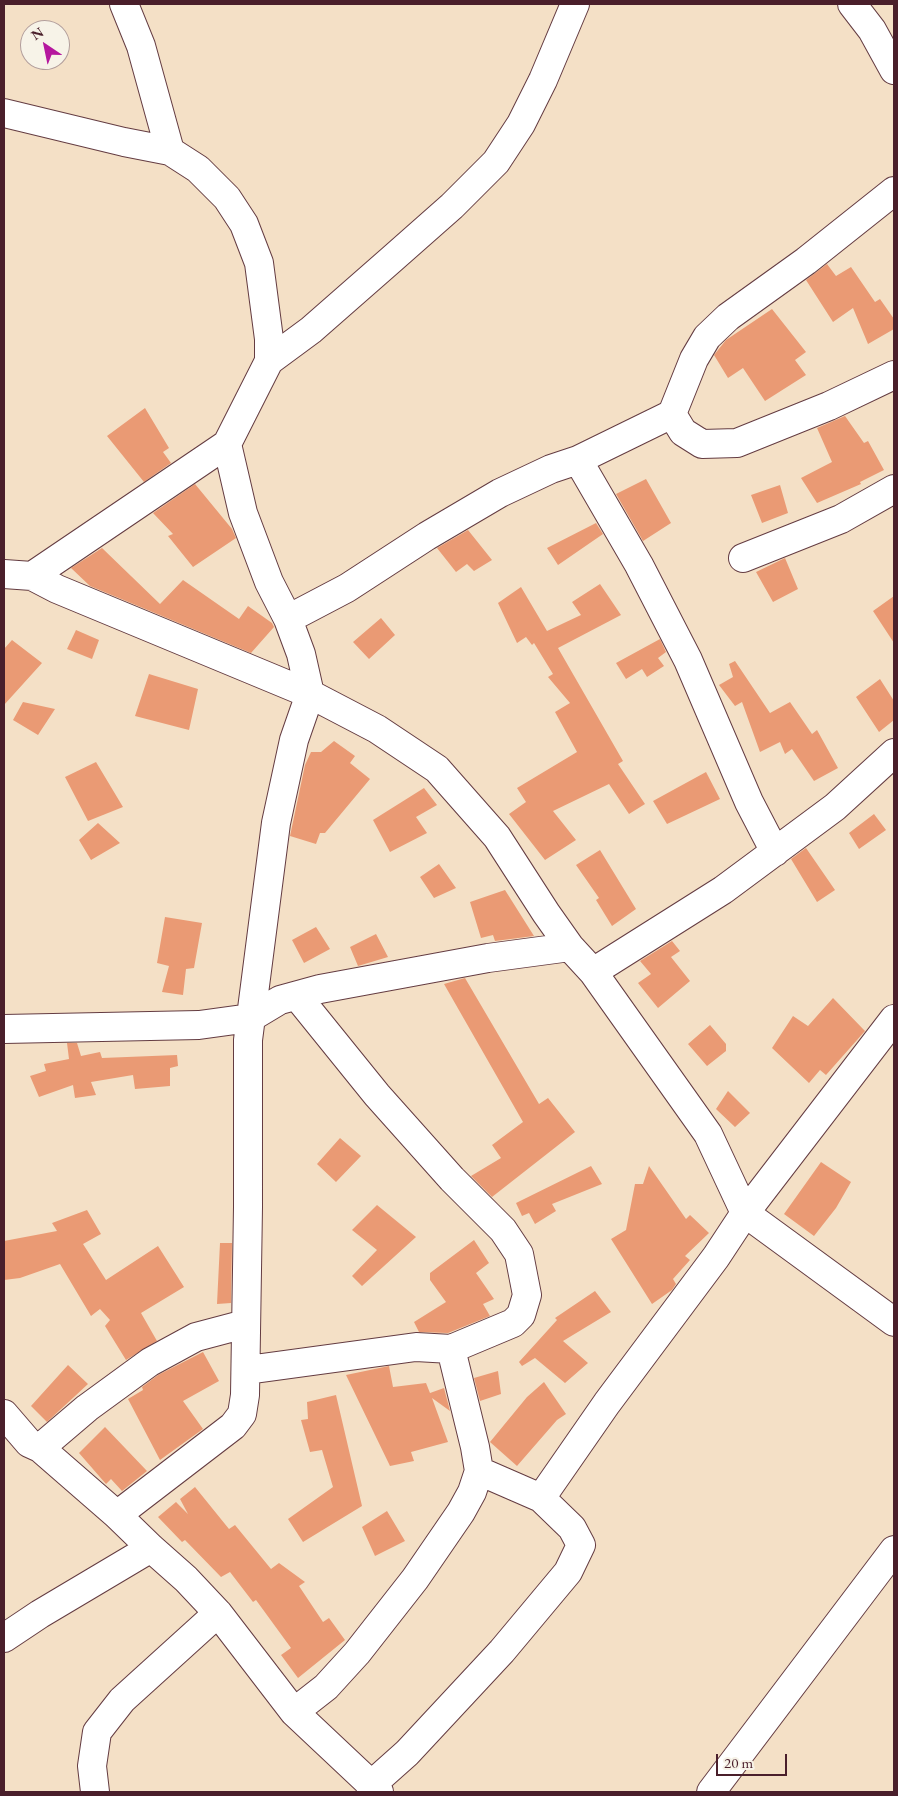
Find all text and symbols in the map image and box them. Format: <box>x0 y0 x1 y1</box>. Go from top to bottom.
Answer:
north arrow <box>20 20 70 70</box>
text: N <box>27 23 47 44</box>
scale bar <box>718 1744 789 1776</box>
text: 20 m <box>724 1753 753 1772</box>

